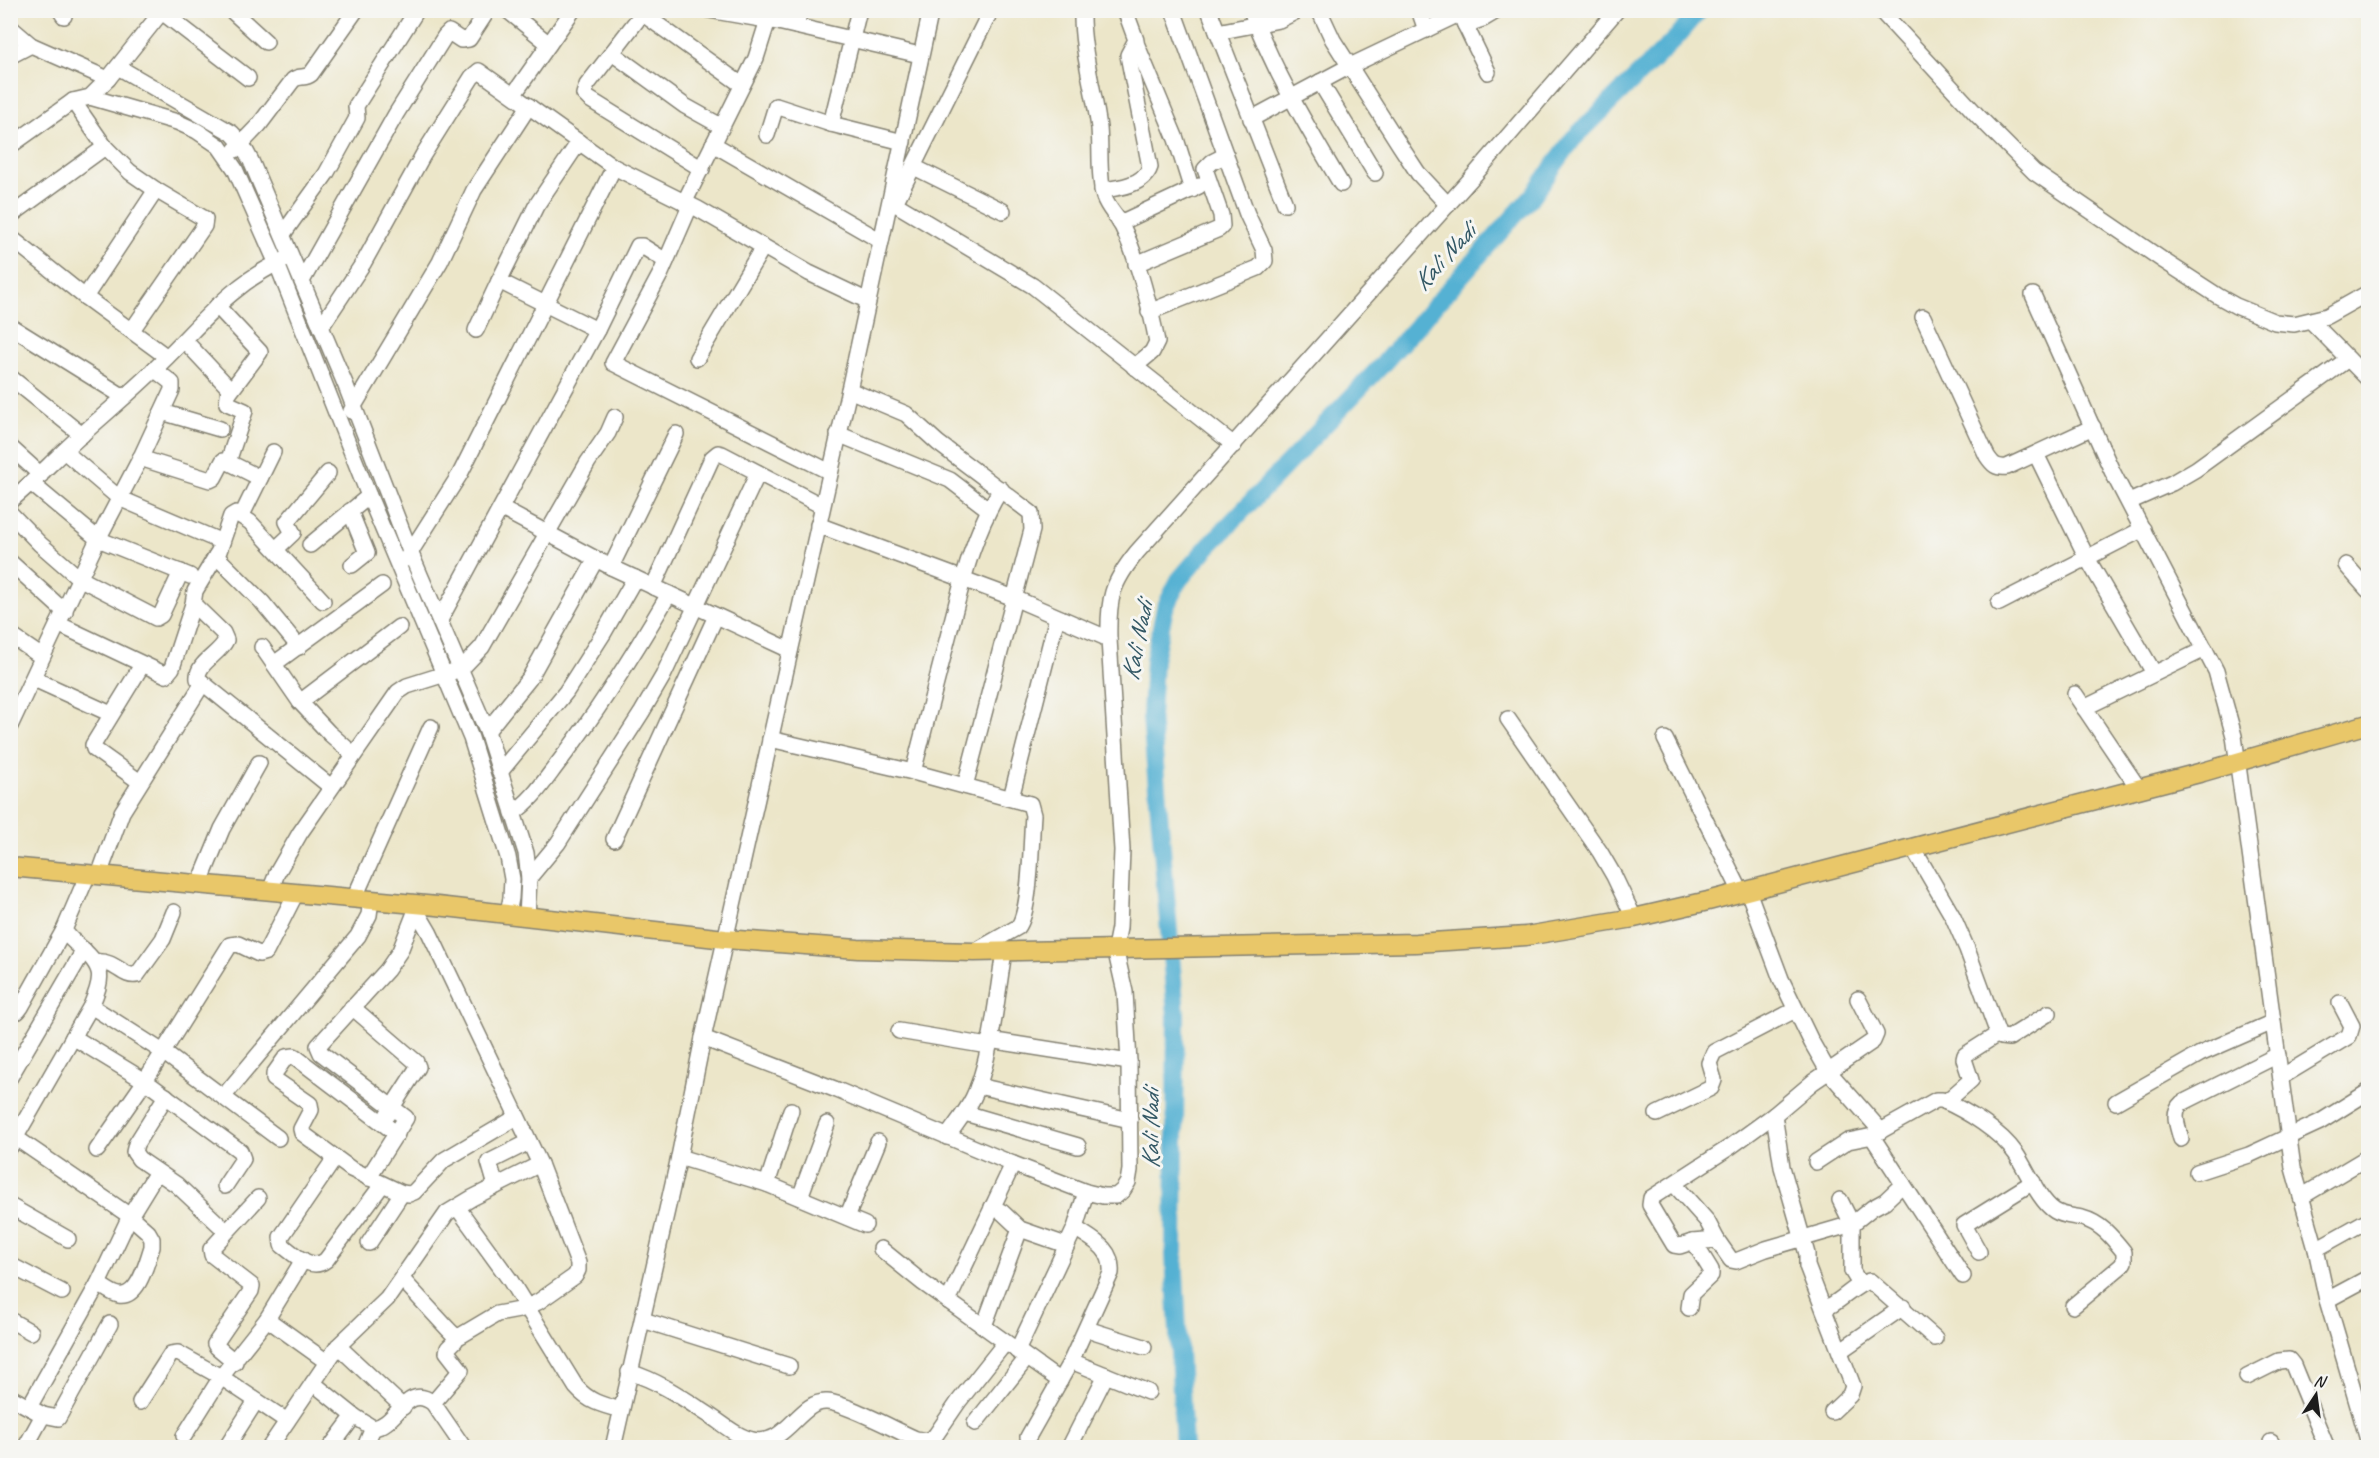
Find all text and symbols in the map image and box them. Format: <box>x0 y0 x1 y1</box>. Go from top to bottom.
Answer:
water label: Kali Nadi <box>1405 212 1487 297</box>
water label: Kali Nadi <box>1113 593 1162 683</box>
water label: Kali Nadi <box>1134 1083 1167 1169</box>
north arrow <box>2286 1365 2346 1425</box>
text: N <box>2312 1371 2329 1393</box>

